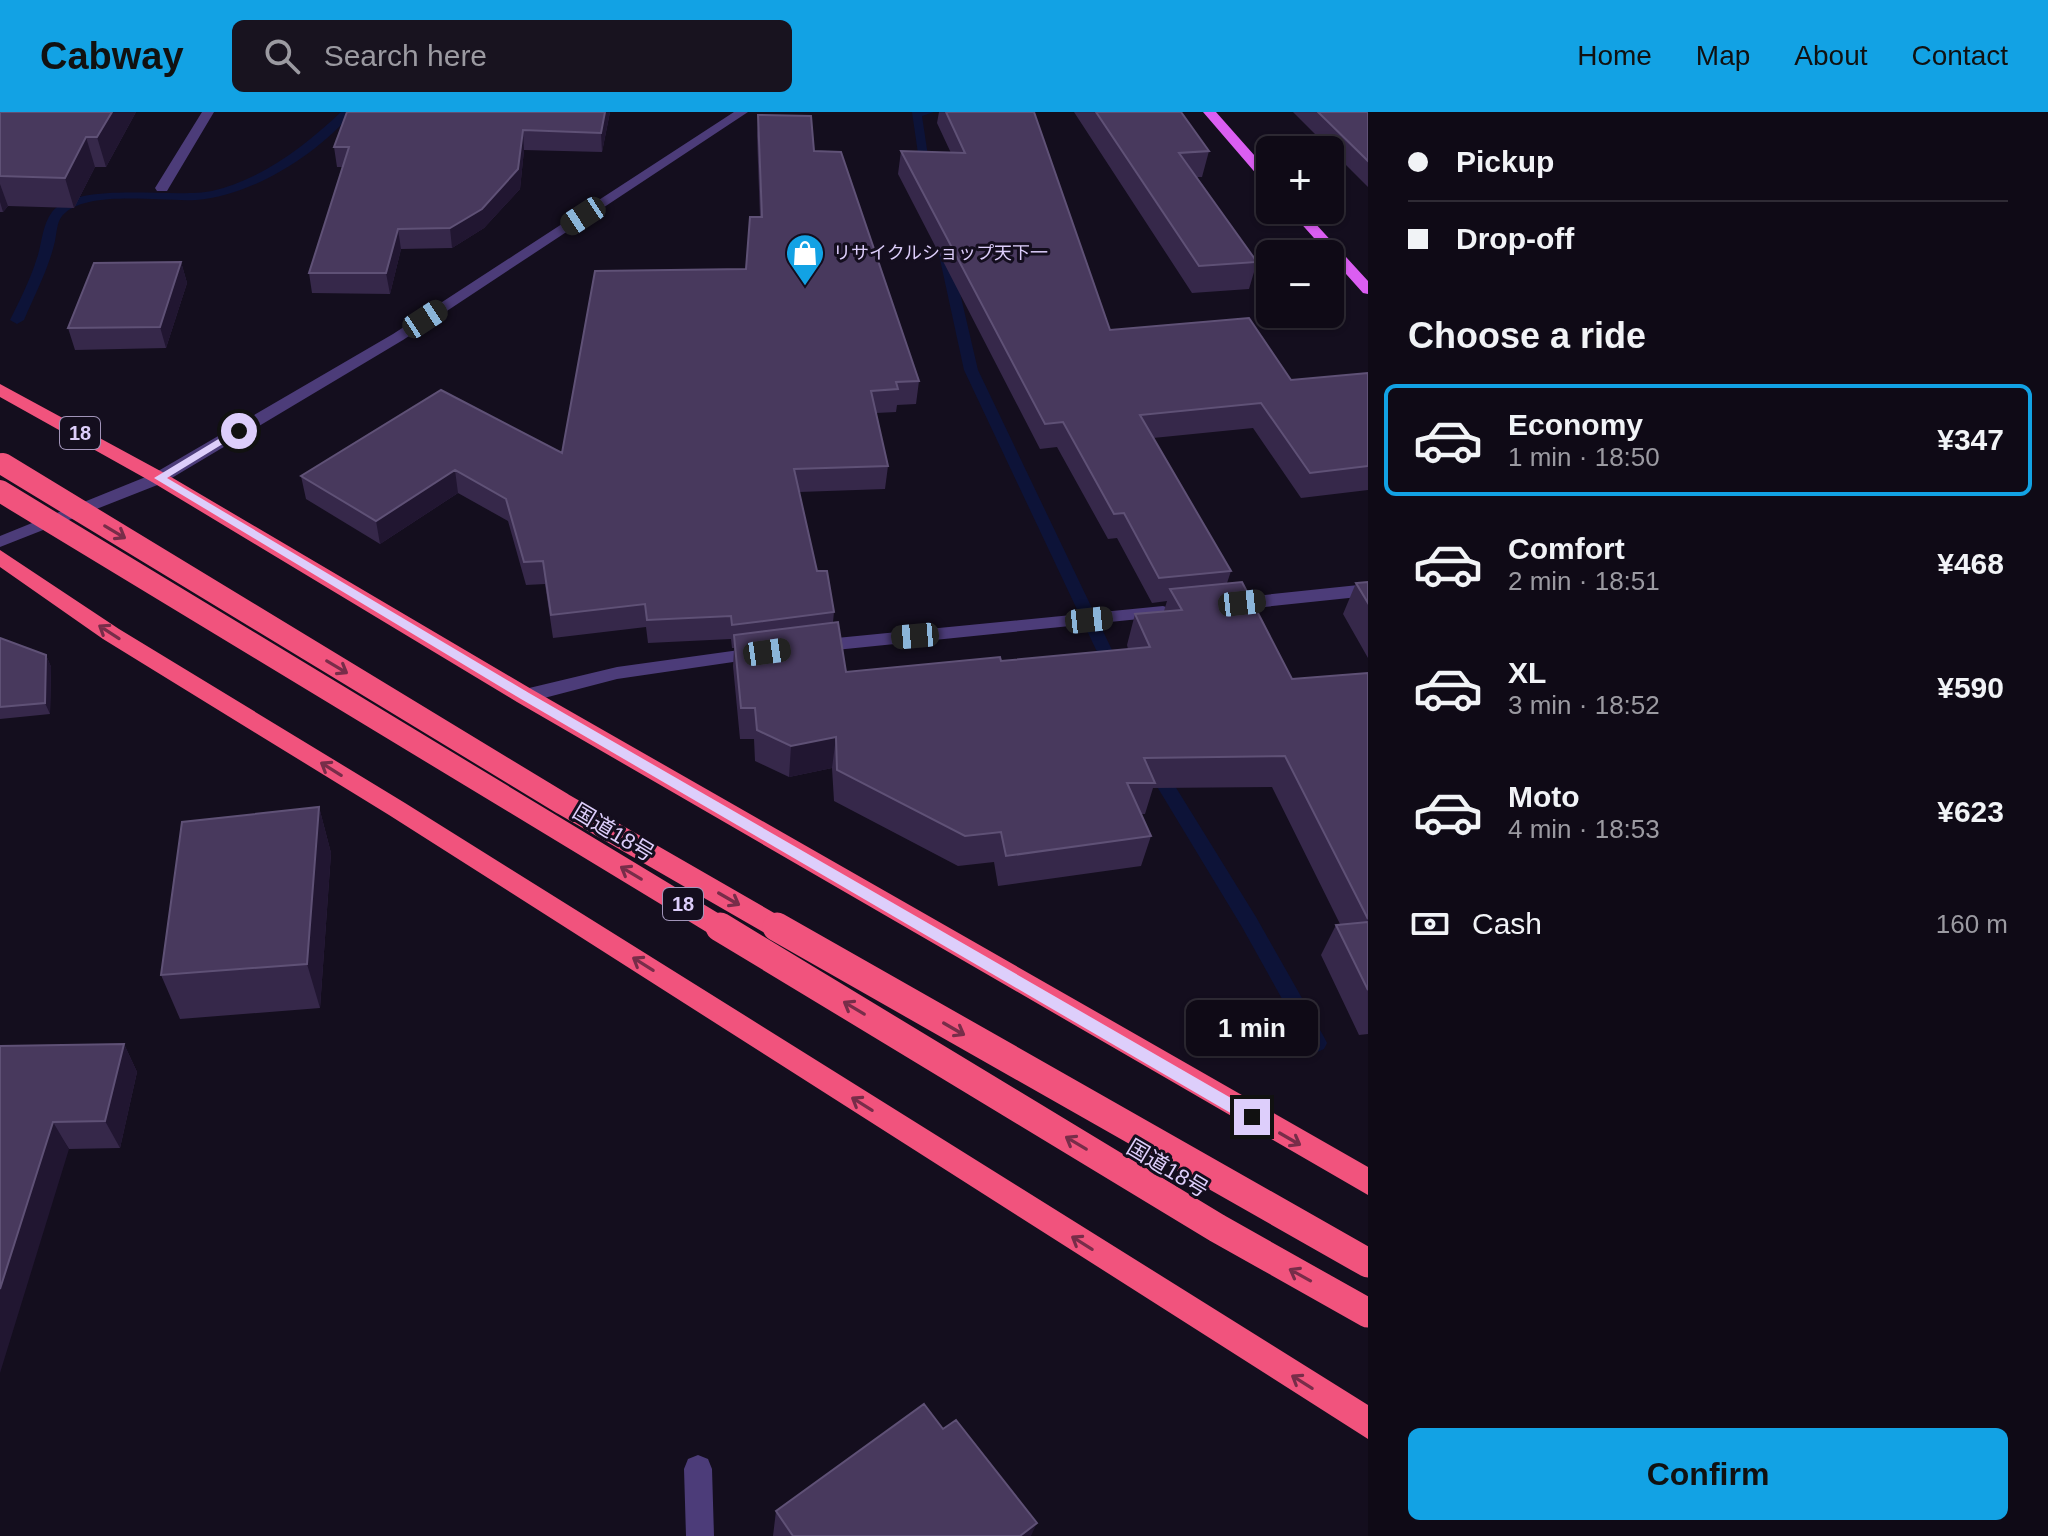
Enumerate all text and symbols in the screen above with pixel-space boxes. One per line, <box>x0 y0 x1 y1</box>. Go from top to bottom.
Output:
search box <box>232 20 792 92</box>
icon: search <box>260 34 304 78</box>
text: Cabway <box>40 35 184 77</box>
text: Search here <box>324 39 487 72</box>
text: Home <box>1577 40 1652 71</box>
text: Map <box>1696 40 1750 71</box>
text: About <box>1794 40 1868 71</box>
text: Contact <box>1912 40 2008 71</box>
map controls <box>1256 136 1344 328</box>
button: + <box>1256 136 1344 224</box>
text: Pickup <box>1456 145 1554 178</box>
car <box>556 193 610 239</box>
text: Drop-off <box>1456 222 1574 255</box>
shop icon: リサイクルショップ天下一 <box>784 232 826 287</box>
button: − <box>1256 240 1344 328</box>
place label: リサイクルショップ天下一 <box>833 243 1048 263</box>
car <box>398 296 452 342</box>
text: Choose a ride <box>1408 315 1646 356</box>
icon: car <box>1412 404 1484 476</box>
text: Economy <box>1508 408 1643 441</box>
route start <box>221 413 257 449</box>
road number: 18 <box>60 417 100 449</box>
text: ¥347 <box>1937 423 2004 456</box>
text: 1 min · 18:50 <box>1508 442 1660 472</box>
one-way arrow <box>103 523 125 540</box>
icon: car <box>1412 528 1484 600</box>
text: Comfort <box>1508 532 1625 565</box>
text: ¥468 <box>1937 547 2004 580</box>
text: 2 min · 18:51 <box>1508 566 1660 596</box>
car <box>1217 589 1267 617</box>
car <box>1064 606 1114 634</box>
car <box>890 622 940 650</box>
one-way arrow <box>98 624 121 640</box>
car <box>742 637 792 667</box>
icon: car <box>1412 652 1484 724</box>
text: XL <box>1508 656 1546 689</box>
one-way arrow <box>325 659 348 675</box>
text: ¥590 <box>1937 671 2004 704</box>
text: 3 min · 18:52 <box>1508 690 1660 720</box>
one-way arrow <box>320 760 342 777</box>
icon: car <box>1412 776 1484 848</box>
text: Moto <box>1508 780 1580 813</box>
text: ¥623 <box>1937 795 2004 828</box>
street label: 国道18号 <box>569 798 659 866</box>
text: 4 min · 18:53 <box>1508 814 1660 844</box>
one-way arrow <box>620 865 643 881</box>
road number: 18 <box>663 888 703 920</box>
one-way arrow <box>717 891 740 907</box>
icon: cash <box>1408 902 1452 946</box>
text: Cash <box>1472 907 1542 940</box>
text: 160 m <box>1936 909 2008 939</box>
one-way arrow <box>632 956 655 972</box>
one-way arrow <box>843 1000 866 1016</box>
callout: 1 min <box>1186 1001 1318 1057</box>
text: 1 min <box>1218 1013 1286 1043</box>
one-way arrow <box>942 1021 965 1037</box>
one-way arrow <box>851 1095 874 1111</box>
route end <box>1234 1099 1270 1135</box>
one-way arrow <box>1278 1131 1301 1147</box>
one-way arrow <box>1065 1134 1088 1150</box>
street label: 国道18号 <box>1123 1134 1213 1202</box>
one-way arrow <box>1071 1235 1093 1252</box>
one-way arrow <box>1289 1267 1312 1283</box>
one-way arrow <box>1291 1373 1314 1389</box>
button: Confirm <box>1408 1428 2008 1520</box>

